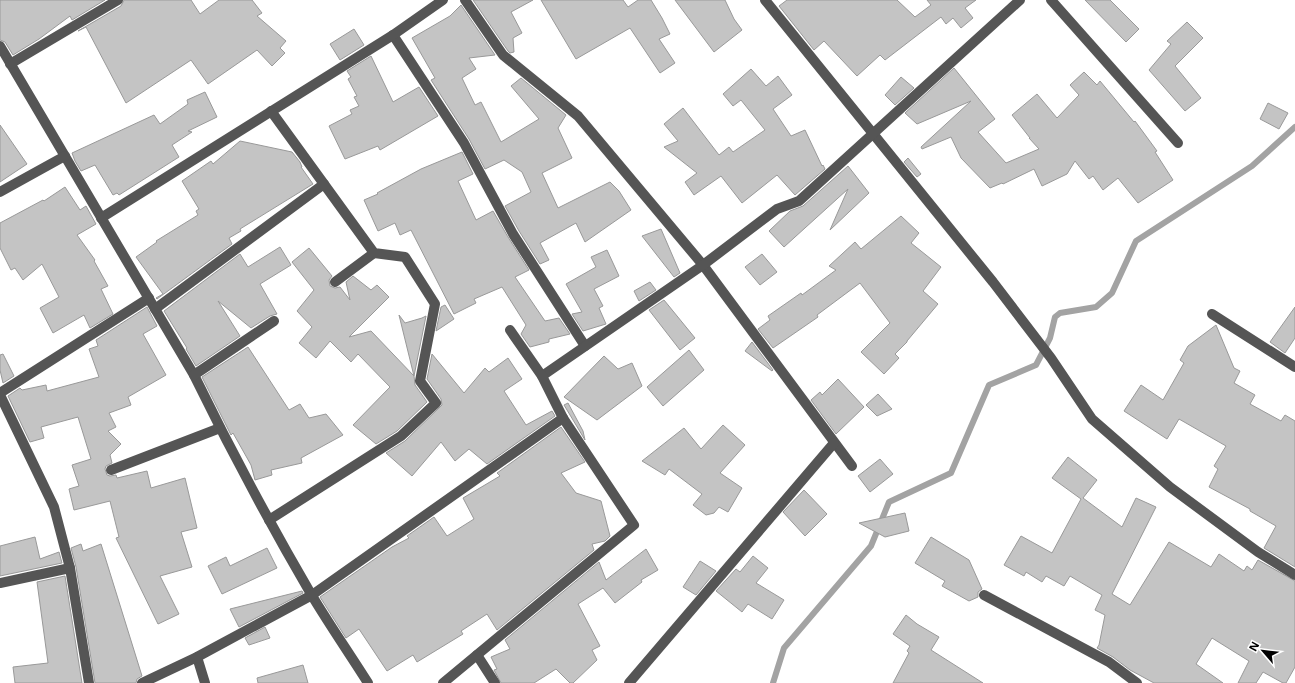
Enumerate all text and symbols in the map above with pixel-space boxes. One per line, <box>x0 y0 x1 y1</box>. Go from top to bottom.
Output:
north arrow <box>1243 631 1283 671</box>
text: N <box>1245 639 1262 654</box>

